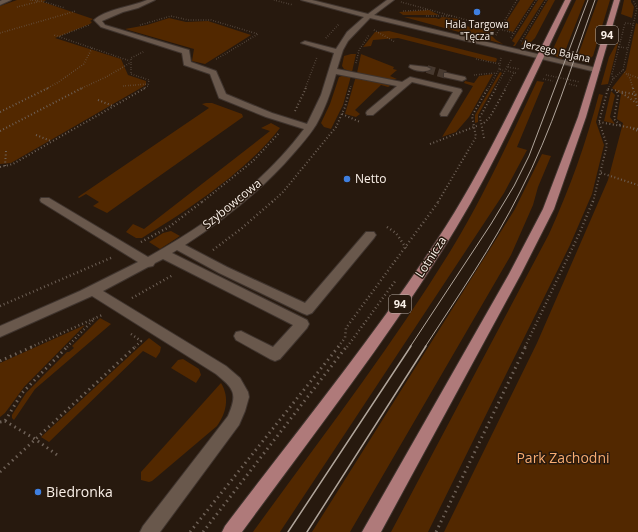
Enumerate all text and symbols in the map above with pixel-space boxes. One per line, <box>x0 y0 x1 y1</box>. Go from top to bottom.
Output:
marker: Hala Targowa "Tęcza" <box>472 7 482 17</box>
place label: Hala Targowa "Tęcza" <box>445 17 509 43</box>
road number: 94 <box>596 26 618 44</box>
street label: Jerzego Bajana <box>521 36 592 66</box>
place label: Netto <box>355 170 387 187</box>
marker: Netto <box>342 174 352 184</box>
street label: Szybowcowa <box>199 175 265 233</box>
street label: Lotnicza <box>411 233 450 281</box>
road number: 94 <box>389 295 411 313</box>
park label: Park Zachodni <box>516 448 610 467</box>
place label: Biedronka <box>46 482 113 501</box>
marker: Biedronka <box>33 487 43 497</box>

